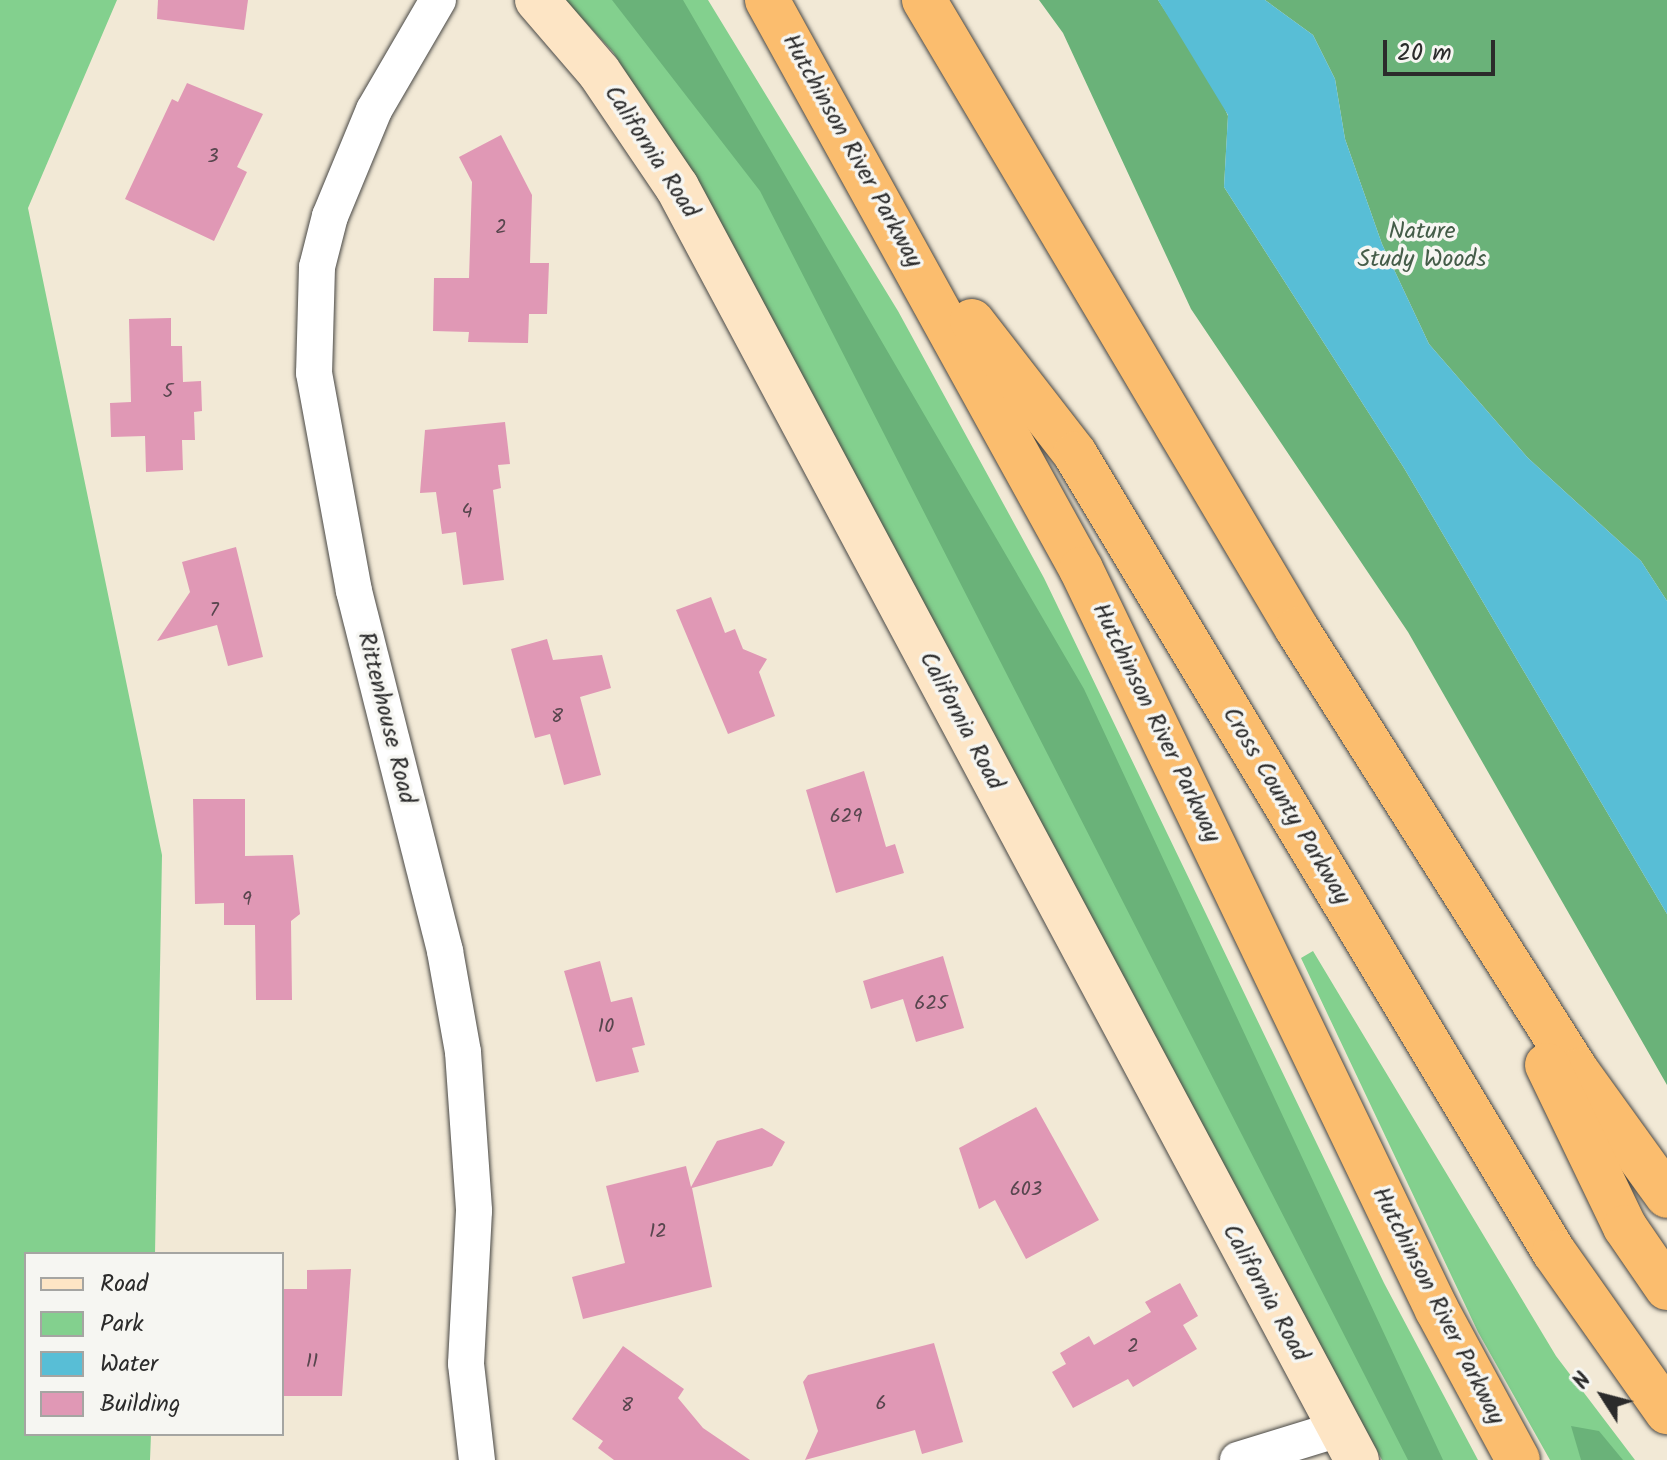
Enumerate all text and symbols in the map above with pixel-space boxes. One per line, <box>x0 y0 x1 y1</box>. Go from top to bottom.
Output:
scale bar <box>1387 24 1499 74</box>
street label: Hutchinson River Parkway <box>776 29 928 273</box>
text: 20 m <box>1397 34 1452 73</box>
street label: California Road <box>597 80 705 224</box>
house number: 3 <box>207 145 219 169</box>
house number: 2 <box>495 216 507 240</box>
park label: Nature Study Woods <box>1357 218 1487 274</box>
house number: 5 <box>163 380 173 404</box>
house number: 4 <box>461 500 473 524</box>
house number: 7 <box>209 599 219 623</box>
street label: Hutchinson River Parkway <box>1085 599 1227 847</box>
street label: Rittenhouse Road <box>351 629 421 807</box>
street label: California Road <box>912 647 1010 795</box>
street label: Cross County Parkway <box>1216 702 1356 910</box>
house number: 8 <box>551 705 563 729</box>
house number: 629 <box>830 805 862 829</box>
house number: 9 <box>242 888 252 912</box>
house number: 625 <box>914 992 948 1016</box>
house number: 10 <box>598 1015 614 1039</box>
house number: 603 <box>1010 1178 1042 1202</box>
street label: Hutchinson River Parkway <box>1366 1182 1510 1430</box>
street label: California Road <box>1215 1219 1315 1367</box>
house number: 12 <box>649 1220 667 1244</box>
legend <box>24 1252 284 1436</box>
text: Road <box>100 1265 148 1304</box>
text: Park <box>100 1305 144 1344</box>
house number: 2 <box>1127 1335 1139 1359</box>
text: Water <box>100 1345 158 1384</box>
house number: 11 <box>306 1350 318 1374</box>
north arrow <box>1563 1356 1643 1436</box>
text: N <box>1565 1366 1601 1398</box>
text: Building <box>100 1385 180 1424</box>
house number: 6 <box>875 1392 887 1416</box>
house number: 8 <box>621 1394 633 1418</box>

